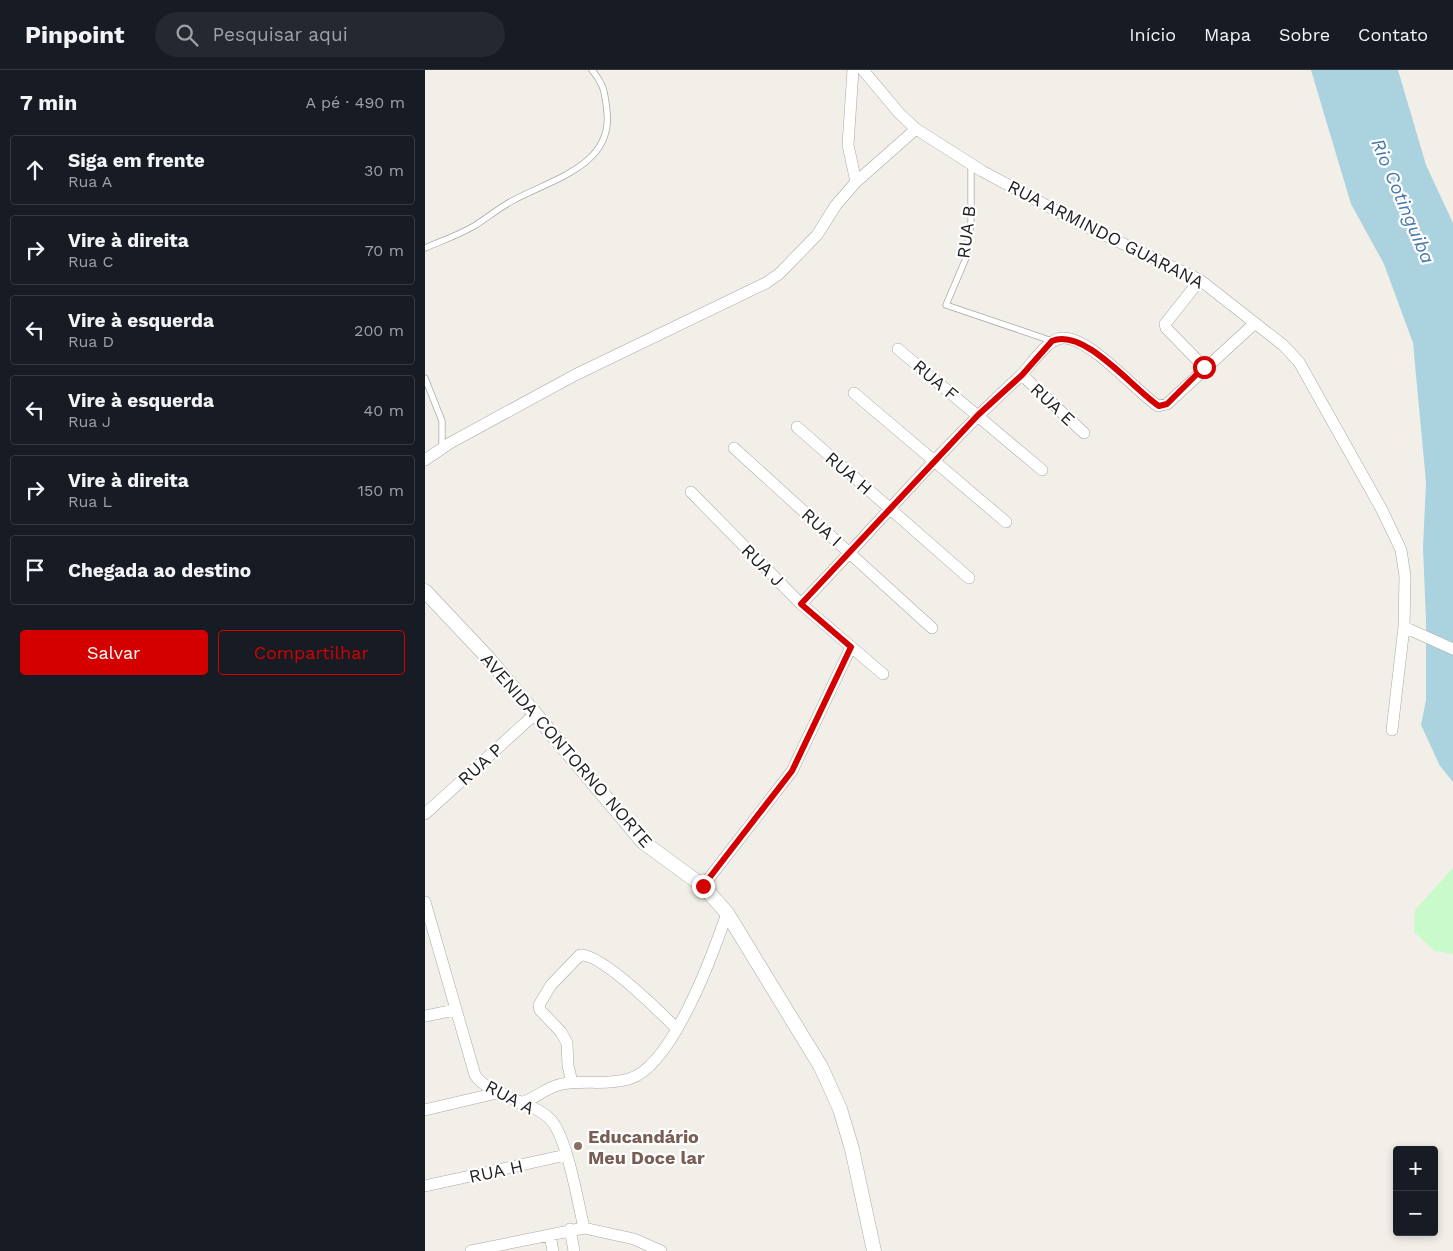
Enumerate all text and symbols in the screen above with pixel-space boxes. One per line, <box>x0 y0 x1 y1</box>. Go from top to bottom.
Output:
search box <box>155 12 505 57</box>
text: Pinpoint <box>25 21 125 49</box>
icon: search <box>173 21 201 49</box>
text: Pesquisar aqui <box>213 23 348 46</box>
text: Início <box>1129 24 1176 45</box>
text: Mapa <box>1204 24 1251 45</box>
text: Sobre <box>1279 24 1330 45</box>
text: Contato <box>1358 24 1428 45</box>
text: 7 min <box>20 90 77 115</box>
text: A pé · 490 m <box>306 93 405 112</box>
water label: Rio Cotinguiba <box>1366 135 1440 267</box>
text: Siga em frente <box>68 149 205 172</box>
icon: ahead <box>21 156 49 184</box>
text: 30 m <box>364 161 404 180</box>
text: Rua A <box>68 172 112 191</box>
street label: RUA ARMINDO GUARANA <box>1004 175 1208 293</box>
street label: RUA B <box>952 204 980 260</box>
text: Vire à direita <box>68 229 189 252</box>
icon: right <box>21 236 49 264</box>
text: 70 m <box>365 241 404 260</box>
text: Rua C <box>68 252 113 271</box>
text: Vire à esquerda <box>68 309 214 332</box>
icon: left <box>21 316 49 344</box>
text: 200 m <box>354 321 404 340</box>
text: Rua D <box>68 332 114 351</box>
street label: RUA F <box>909 355 963 405</box>
route start <box>1193 356 1216 379</box>
street label: RUA E <box>1026 378 1080 430</box>
text: Vire à esquerda <box>68 389 214 412</box>
icon: left <box>21 396 49 424</box>
text: 40 m <box>364 401 404 420</box>
text: Rua J <box>68 412 111 431</box>
street label: RUA H <box>821 447 877 499</box>
text: Vire à direita <box>68 469 189 492</box>
icon: right <box>21 476 49 504</box>
text: 150 m <box>358 481 404 500</box>
text: Rua L <box>68 492 112 511</box>
street label: RUA I <box>798 503 846 551</box>
street label: RUA J <box>737 539 789 591</box>
icon: arrive <box>21 556 49 584</box>
text: Chegada ao destino <box>68 559 251 582</box>
button: Salvar <box>20 630 208 675</box>
button: Compartilhar <box>218 630 405 675</box>
street label: AVENIDA CONTORNO NORTE <box>477 648 657 852</box>
street label: RUA P <box>453 739 507 789</box>
route end <box>692 875 715 898</box>
street label: RUA A <box>482 1075 538 1119</box>
place label: Educandário Meu Doce lar <box>588 1126 705 1168</box>
marker: Educandário Meu Doce lar <box>572 1140 584 1152</box>
map controls <box>1393 1146 1438 1236</box>
button: + <box>1393 1146 1438 1191</box>
street label: RUA H <box>467 1155 525 1187</box>
button: − <box>1393 1191 1438 1236</box>

